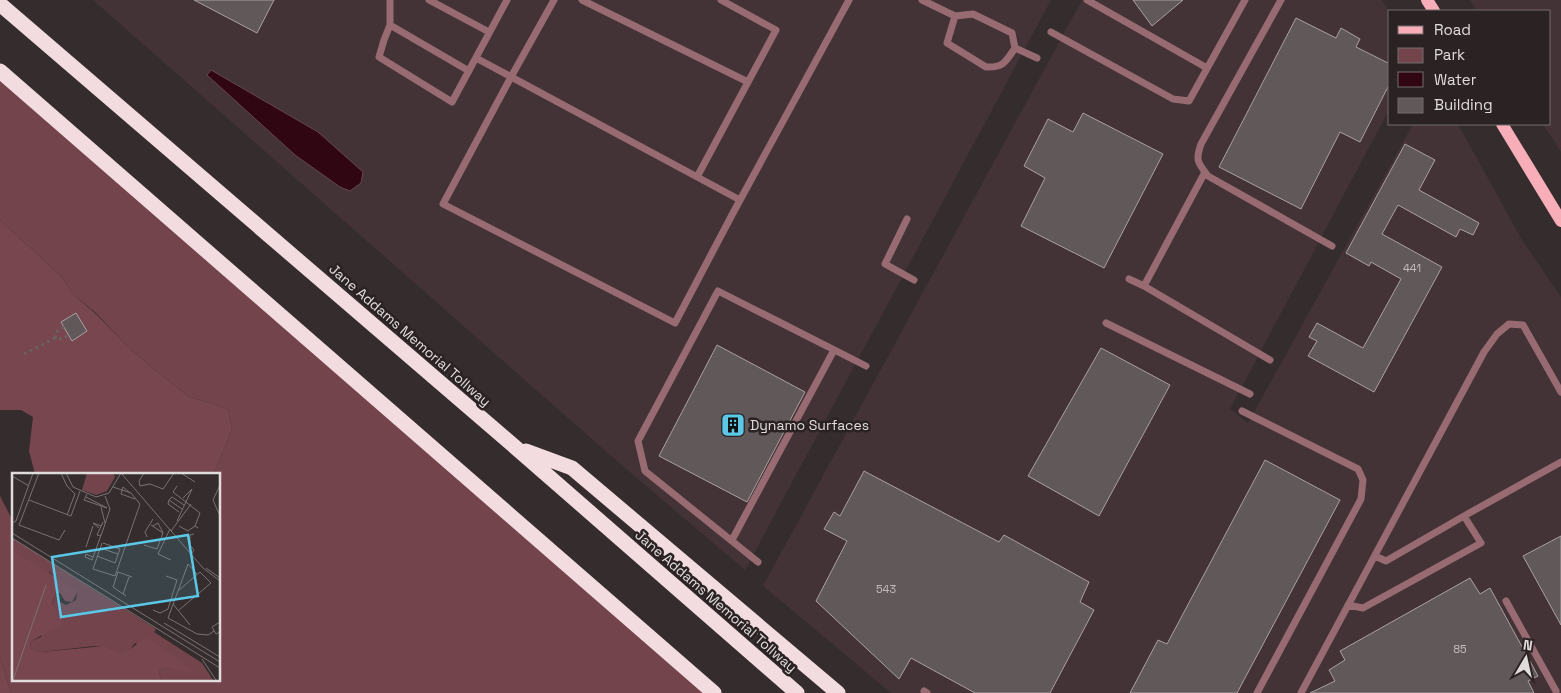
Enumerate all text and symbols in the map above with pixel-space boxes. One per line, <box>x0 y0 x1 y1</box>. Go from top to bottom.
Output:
legend <box>1388 10 1551 125</box>
text: Road <box>1434 20 1471 39</box>
text: Park <box>1434 45 1465 64</box>
text: Water <box>1434 70 1477 89</box>
text: Building <box>1434 95 1493 114</box>
street label: Jane Addams Memorial Tollway <box>325 260 495 410</box>
house number: 441 <box>1403 261 1421 275</box>
building icon: Dynamo Surfaces <box>720 412 746 438</box>
place label: Dynamo Surfaces <box>750 416 869 434</box>
inset map <box>12 473 220 680</box>
street label: Jane Addams Memorial Tollway <box>631 526 801 676</box>
house number: 543 <box>876 582 896 596</box>
north arrow <box>1501 633 1551 683</box>
text: N <box>1522 636 1534 655</box>
house number: 85 <box>1453 642 1467 656</box>

